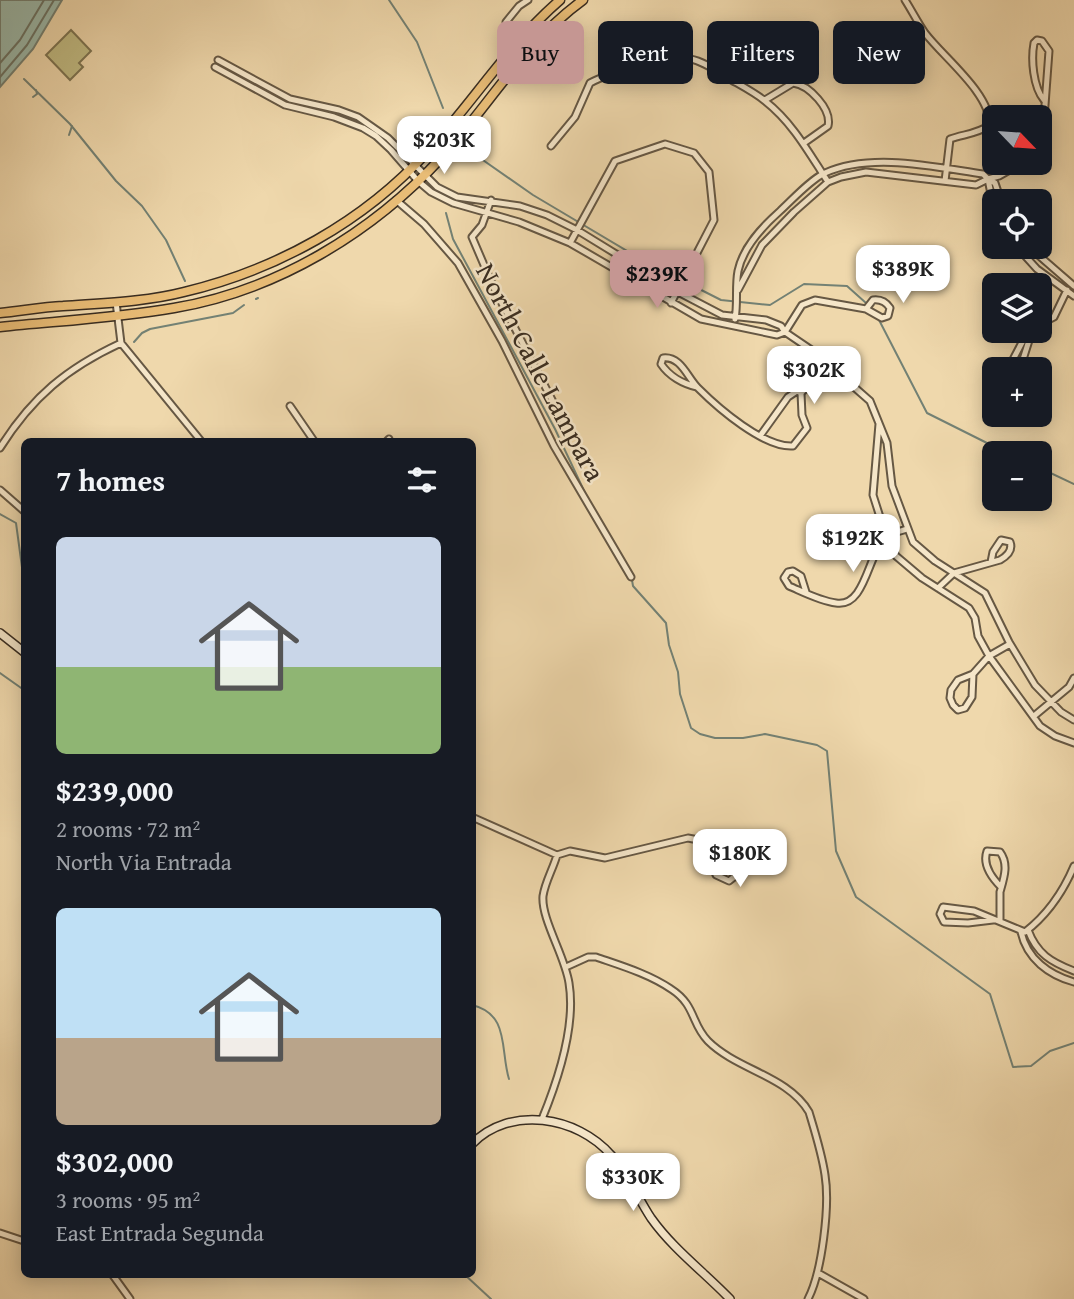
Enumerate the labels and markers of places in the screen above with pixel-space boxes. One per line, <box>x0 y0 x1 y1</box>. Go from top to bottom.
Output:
pin: $203K <box>395 116 493 176</box>
pin: $389K <box>854 246 952 305</box>
pin: $239K <box>608 250 706 310</box>
pin: $302K <box>765 346 863 406</box>
pin: $192K <box>804 514 902 574</box>
pin: $180K <box>691 830 789 889</box>
pin: $330K <box>584 1154 682 1213</box>

